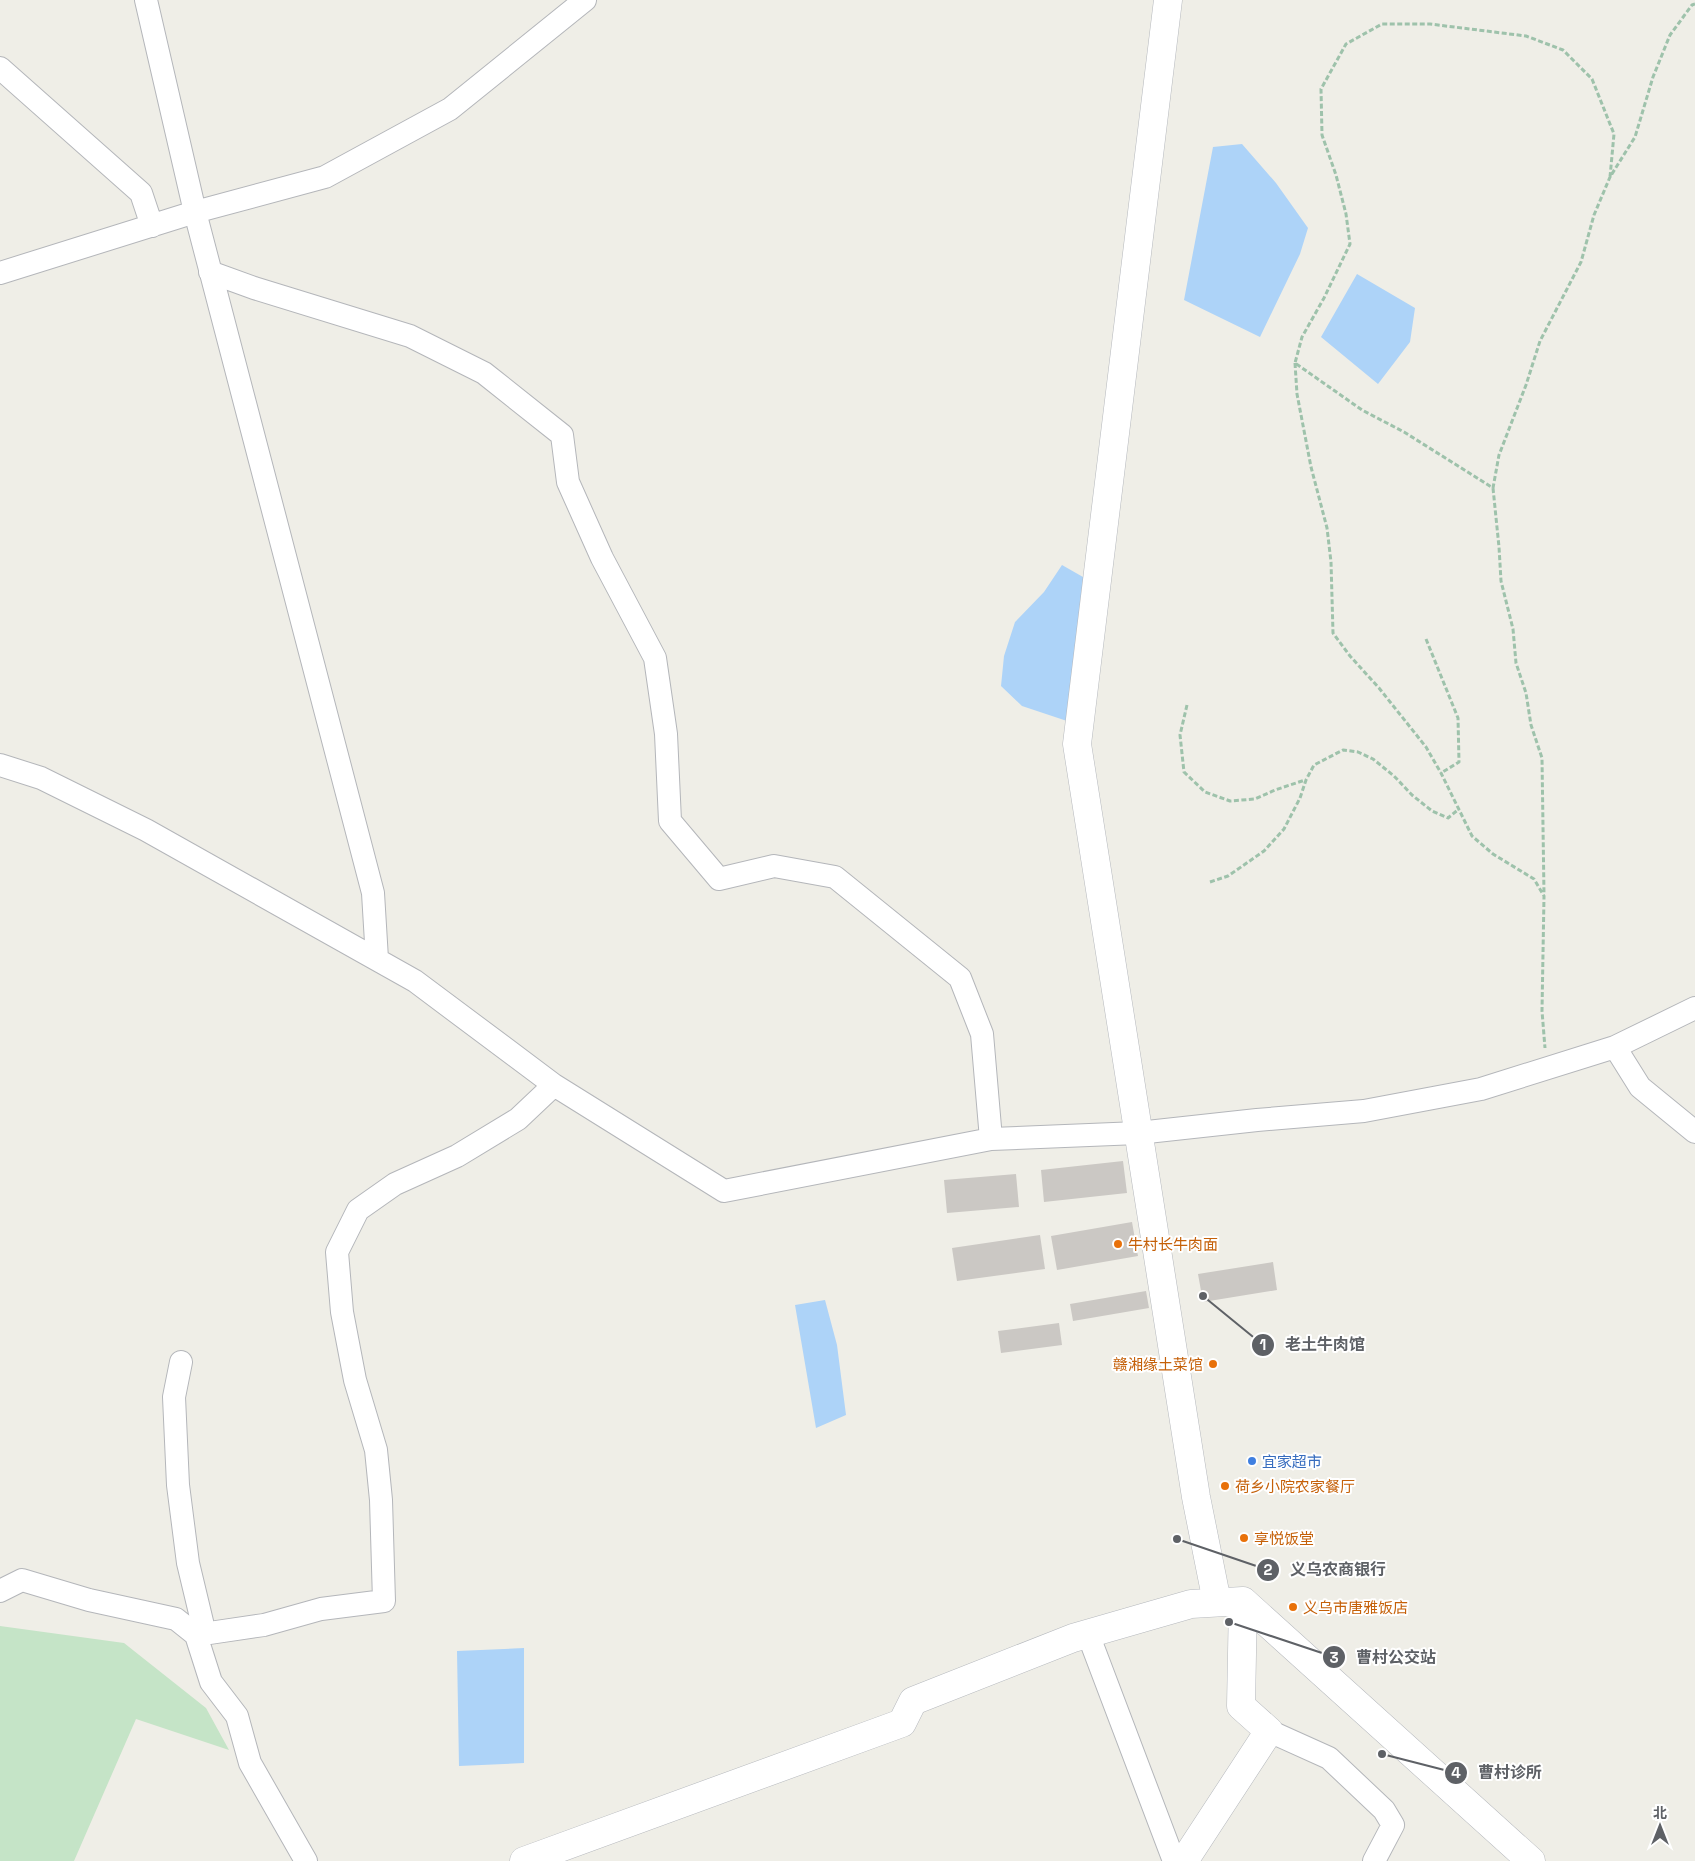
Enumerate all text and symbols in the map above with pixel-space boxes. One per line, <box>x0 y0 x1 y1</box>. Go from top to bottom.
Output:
place label: 牛村长牛肉面 <box>1128 1235 1218 1254</box>
marker: 牛村长牛肉面 <box>1112 1238 1124 1250</box>
callout: 老土牛肉馆 <box>1250 1329 1375 1360</box>
text: 老土牛肉馆 <box>1285 1334 1365 1355</box>
text: 1 <box>1260 1335 1266 1354</box>
place label: 赣湘缘土菜馆 <box>1113 1355 1203 1374</box>
marker: 赣湘缘土菜馆 <box>1207 1358 1219 1370</box>
place label: 宜家超市 <box>1262 1452 1322 1471</box>
marker: 宜家超市 <box>1246 1455 1258 1467</box>
place label: 荷乡小院农家餐厅 <box>1235 1477 1355 1496</box>
marker: 荷乡小院农家餐厅 <box>1219 1480 1231 1492</box>
place label: 享悦饭堂 <box>1254 1529 1314 1548</box>
marker: 享悦饭堂 <box>1238 1532 1250 1544</box>
callout: 义乌农商银行 <box>1255 1554 1396 1585</box>
text: 义乌农商银行 <box>1290 1559 1386 1580</box>
text: 2 <box>1264 1560 1273 1579</box>
place label: 义乌市唐雅饭店 <box>1303 1598 1408 1617</box>
marker: 义乌市唐雅饭店 <box>1287 1601 1299 1613</box>
callout: 曹村公交站 <box>1321 1642 1446 1673</box>
text: 曹村公交站 <box>1356 1647 1436 1668</box>
text: 3 <box>1329 1648 1339 1667</box>
callout: 曹村诊所 <box>1443 1757 1552 1788</box>
text: 曹村诊所 <box>1478 1762 1542 1783</box>
text: 4 <box>1451 1763 1461 1782</box>
north arrow <box>1635 1801 1685 1851</box>
text: 北 <box>1653 1804 1667 1822</box>

